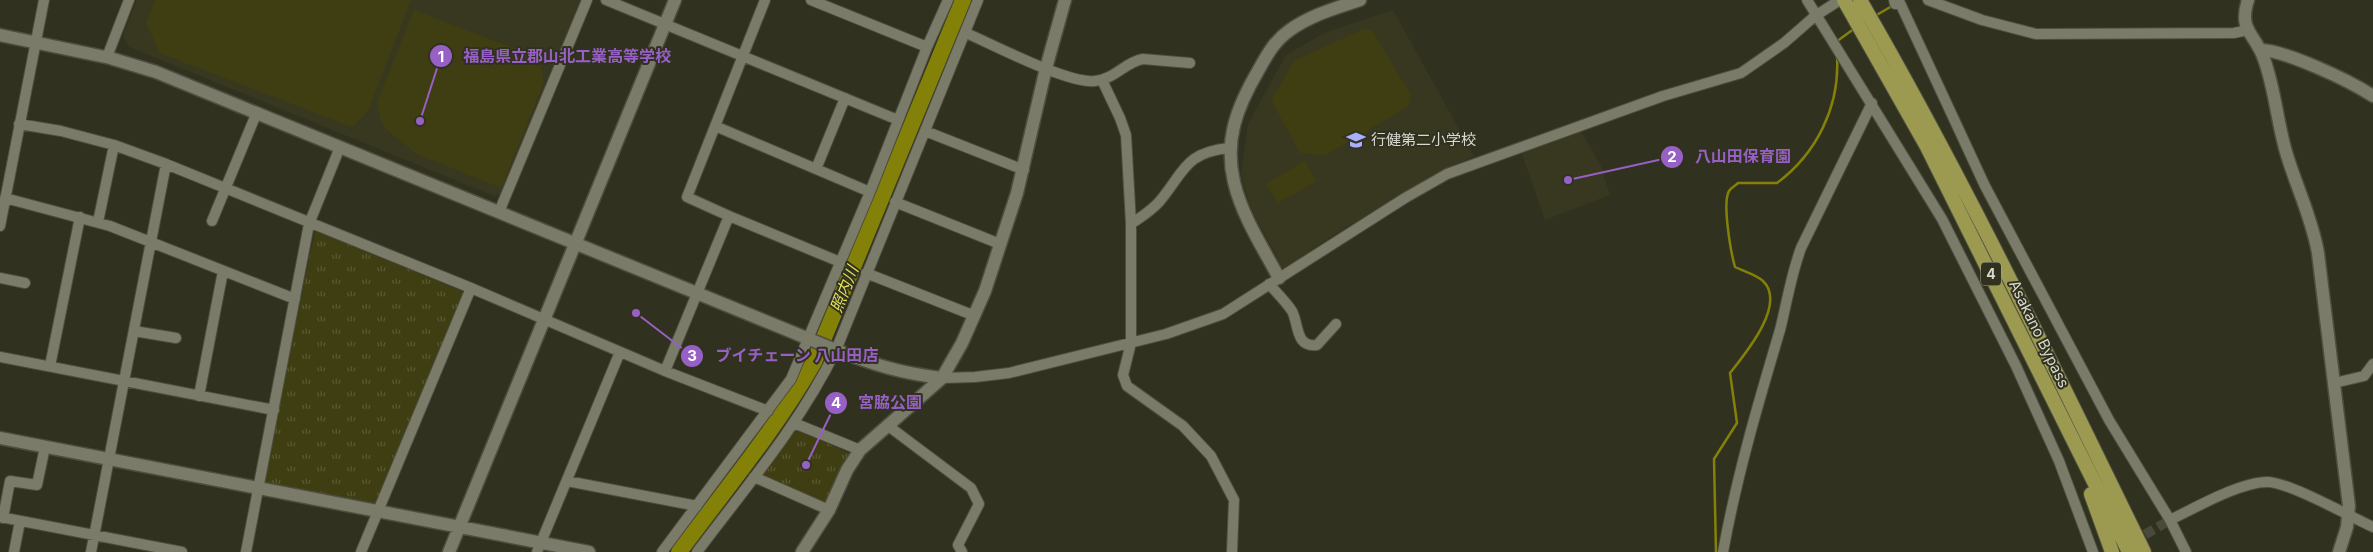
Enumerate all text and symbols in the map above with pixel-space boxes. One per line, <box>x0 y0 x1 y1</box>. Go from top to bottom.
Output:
callout: 福島県立郡山北工業高等学校 <box>428 41 681 72</box>
text: 福島県立郡山北工業高等学校 <box>463 46 671 66</box>
text: 1 <box>438 47 444 66</box>
school or university icon: 行健第二小学校 <box>1345 129 1367 151</box>
place label: 行健第二小学校 <box>1371 130 1476 149</box>
callout: 八山田保育園 <box>1660 141 1801 172</box>
text: 八山田保育園 <box>1695 146 1791 166</box>
text: 2 <box>1667 147 1677 166</box>
water label: 照内川 <box>826 261 863 315</box>
road number: 4 <box>1981 262 2001 286</box>
street label: Asakano Bypass <box>2005 277 2074 391</box>
callout: ブイチェーン 八山田店 <box>680 340 889 371</box>
text: ブイチェーン 八山田店 <box>716 345 879 365</box>
text: 3 <box>687 346 697 365</box>
callout: 宮脇公園 <box>823 387 932 418</box>
text: 宮脇公園 <box>858 392 922 412</box>
text: 4 <box>831 393 841 412</box>

